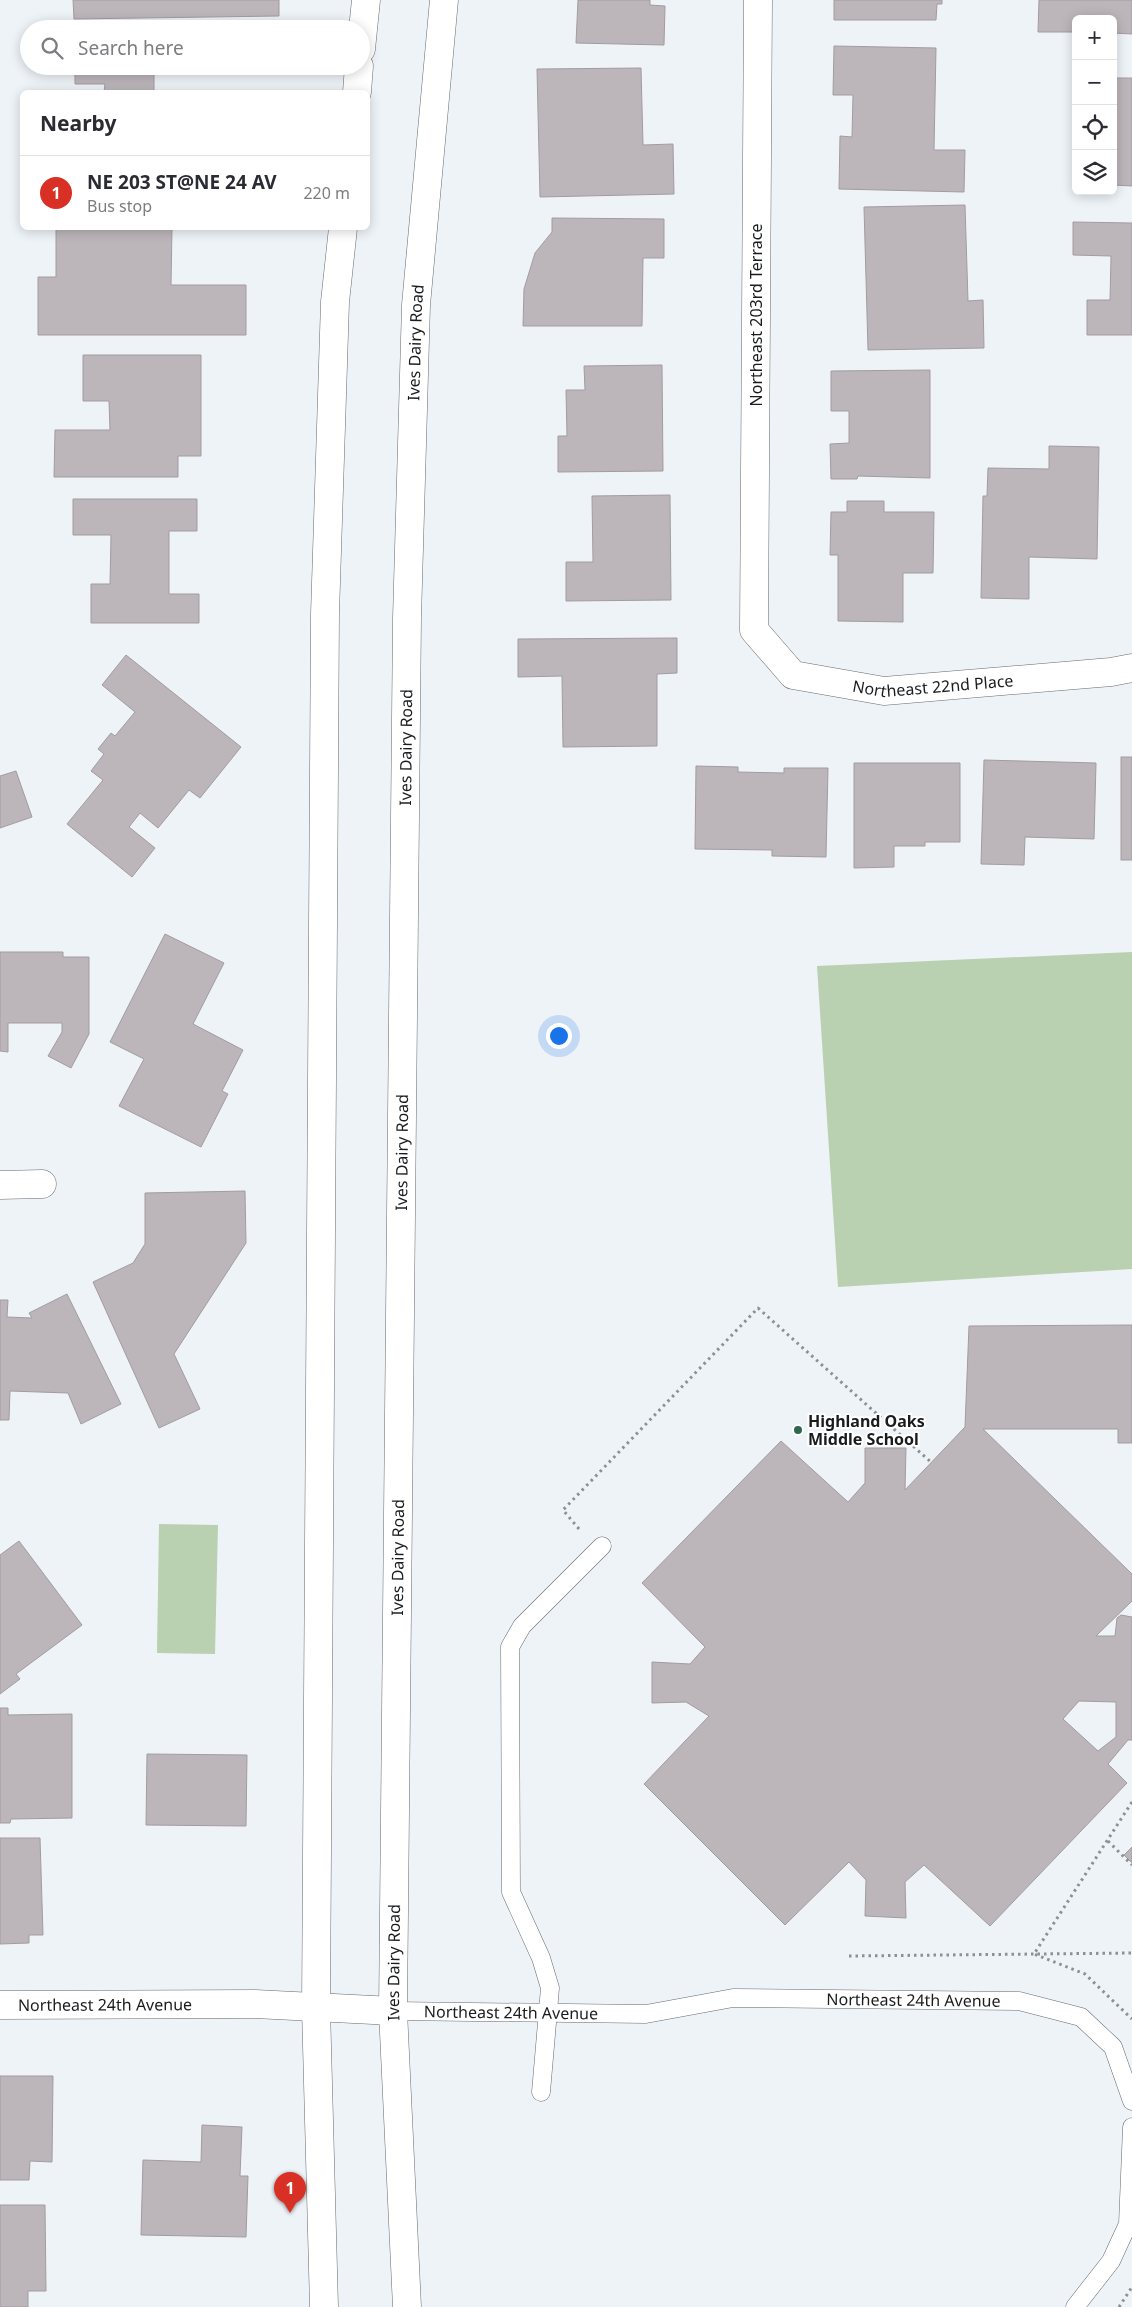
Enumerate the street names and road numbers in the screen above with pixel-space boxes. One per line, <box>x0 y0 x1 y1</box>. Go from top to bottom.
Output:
street label: Northeast 203rd Terrace <box>745 224 767 406</box>
street label: Ives Dairy Road <box>402 283 429 401</box>
street label: Northeast 22nd Place <box>851 669 1014 702</box>
street label: Ives Dairy Road <box>394 689 417 806</box>
street label: Ives Dairy Road <box>390 1094 413 1211</box>
street label: Ives Dairy Road <box>386 1499 409 1616</box>
street label: Ives Dairy Road <box>382 1904 405 2021</box>
street label: Northeast 24th Avenue <box>826 1988 1001 2012</box>
street label: Northeast 24th Avenue <box>18 1993 192 2016</box>
street label: Northeast 24th Avenue <box>424 2000 598 2024</box>

